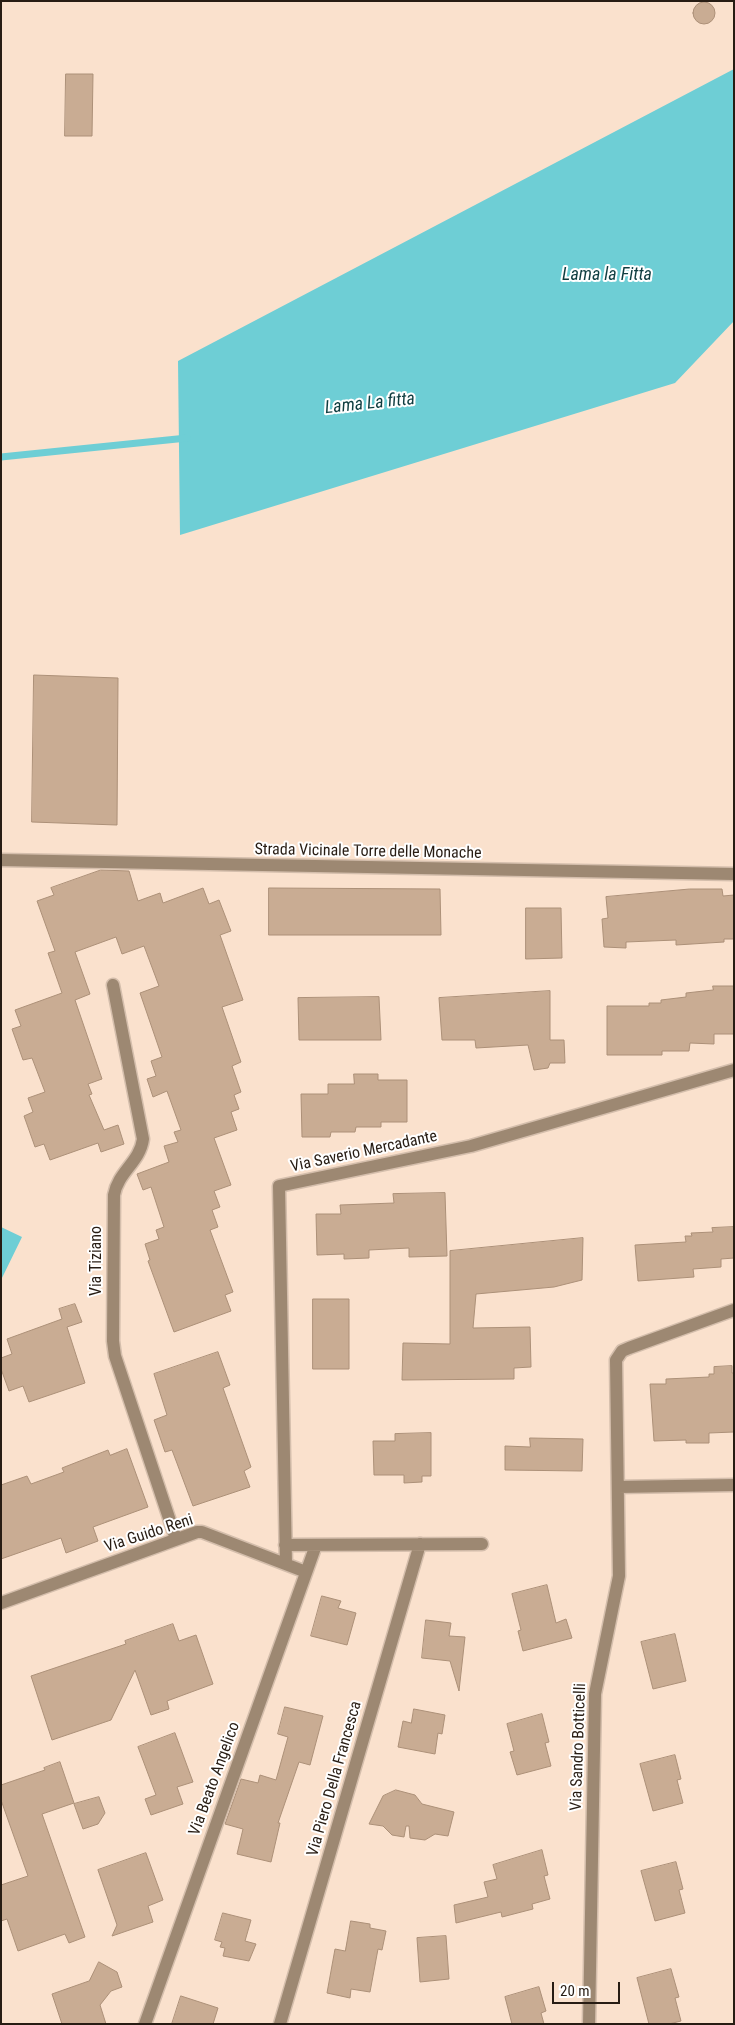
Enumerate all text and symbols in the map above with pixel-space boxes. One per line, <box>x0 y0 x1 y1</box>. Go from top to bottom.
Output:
water label: Lama la Fitta <box>562 264 652 286</box>
water label: Lama La fitta <box>324 389 416 419</box>
street label: Strada Vicinale Torre delle Monache <box>254 840 482 864</box>
street label: Via Saverio Mercadante <box>289 1127 439 1177</box>
street label: Via Tiziano <box>87 1226 107 1296</box>
street label: Via Guido Reni <box>102 1511 196 1557</box>
street label: Via Sandro Botticelli <box>567 1683 591 1811</box>
street label: Via Piero Della Francesca <box>304 1699 366 1859</box>
street label: Via Beato Angelico <box>186 1720 244 1838</box>
scale bar <box>555 1972 622 2004</box>
text: 20 m <box>560 1982 590 2000</box>

